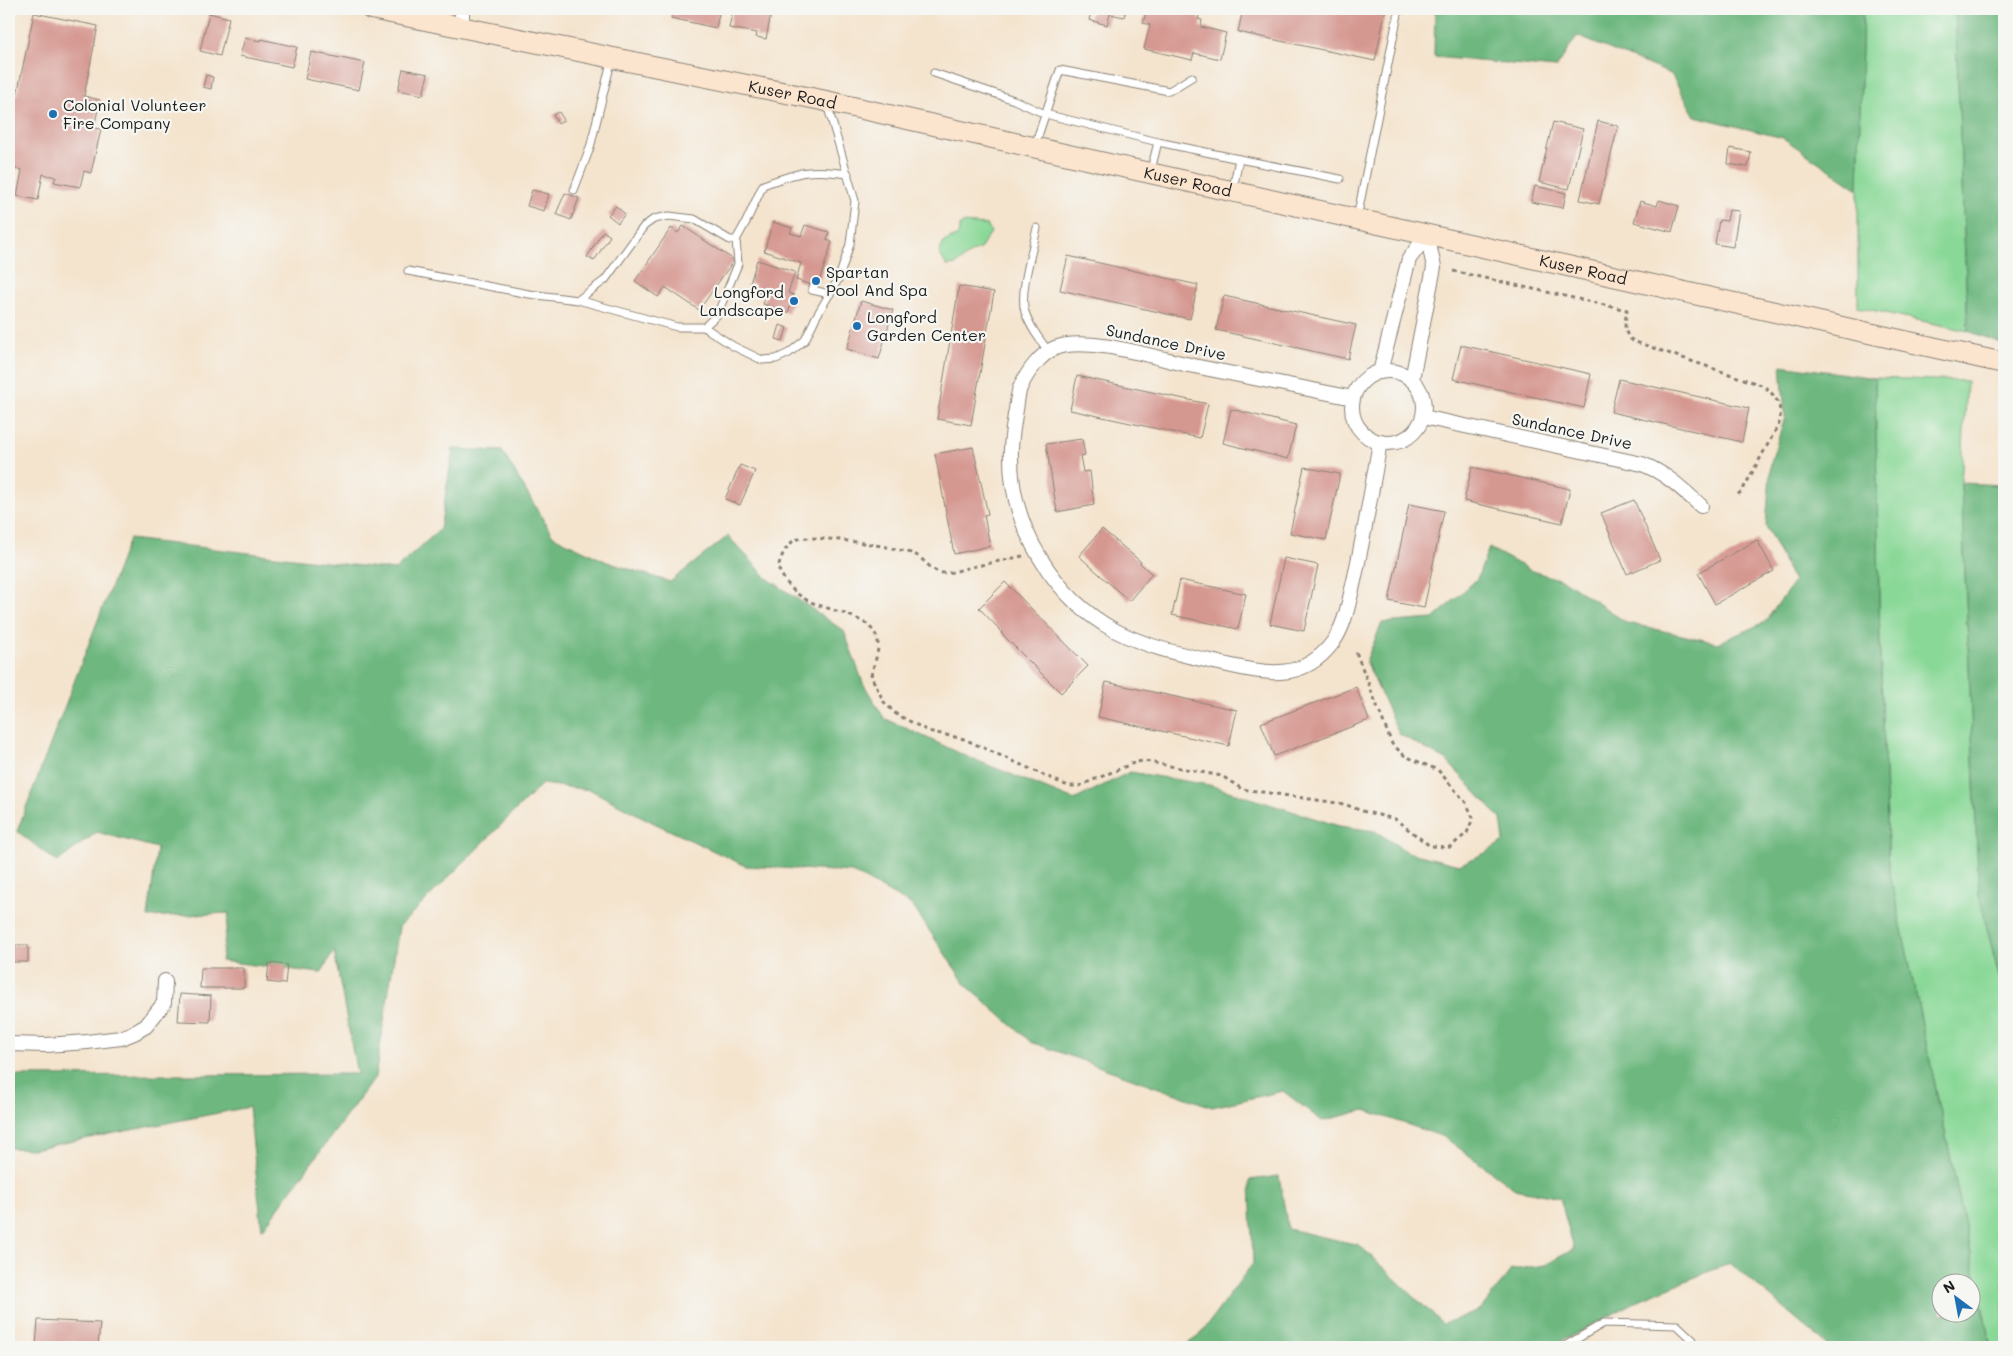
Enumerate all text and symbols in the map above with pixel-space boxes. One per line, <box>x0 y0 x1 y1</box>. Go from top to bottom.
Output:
street label: Kuser Road <box>747 75 839 113</box>
place label: Colonial Volunteer Fire Company <box>63 94 207 133</box>
marker: Colonial Volunteer Fire Company <box>47 108 59 120</box>
street label: Kuser Road <box>1142 161 1234 201</box>
street label: Kuser Road <box>1538 249 1629 289</box>
place label: Spartan Pool And Spa <box>826 261 928 300</box>
marker: Spartan Pool And Spa <box>810 275 822 287</box>
place label: Longford Landscape <box>700 281 784 320</box>
marker: Longford Landscape <box>788 295 800 307</box>
place label: Longford Garden Center <box>867 306 986 345</box>
street label: Sundance Drive <box>1104 319 1228 364</box>
marker: Longford Garden Center <box>851 320 863 332</box>
street label: Sundance Drive <box>1510 408 1634 453</box>
north arrow <box>1930 1274 1980 1324</box>
text: N <box>1939 1276 1958 1297</box>

